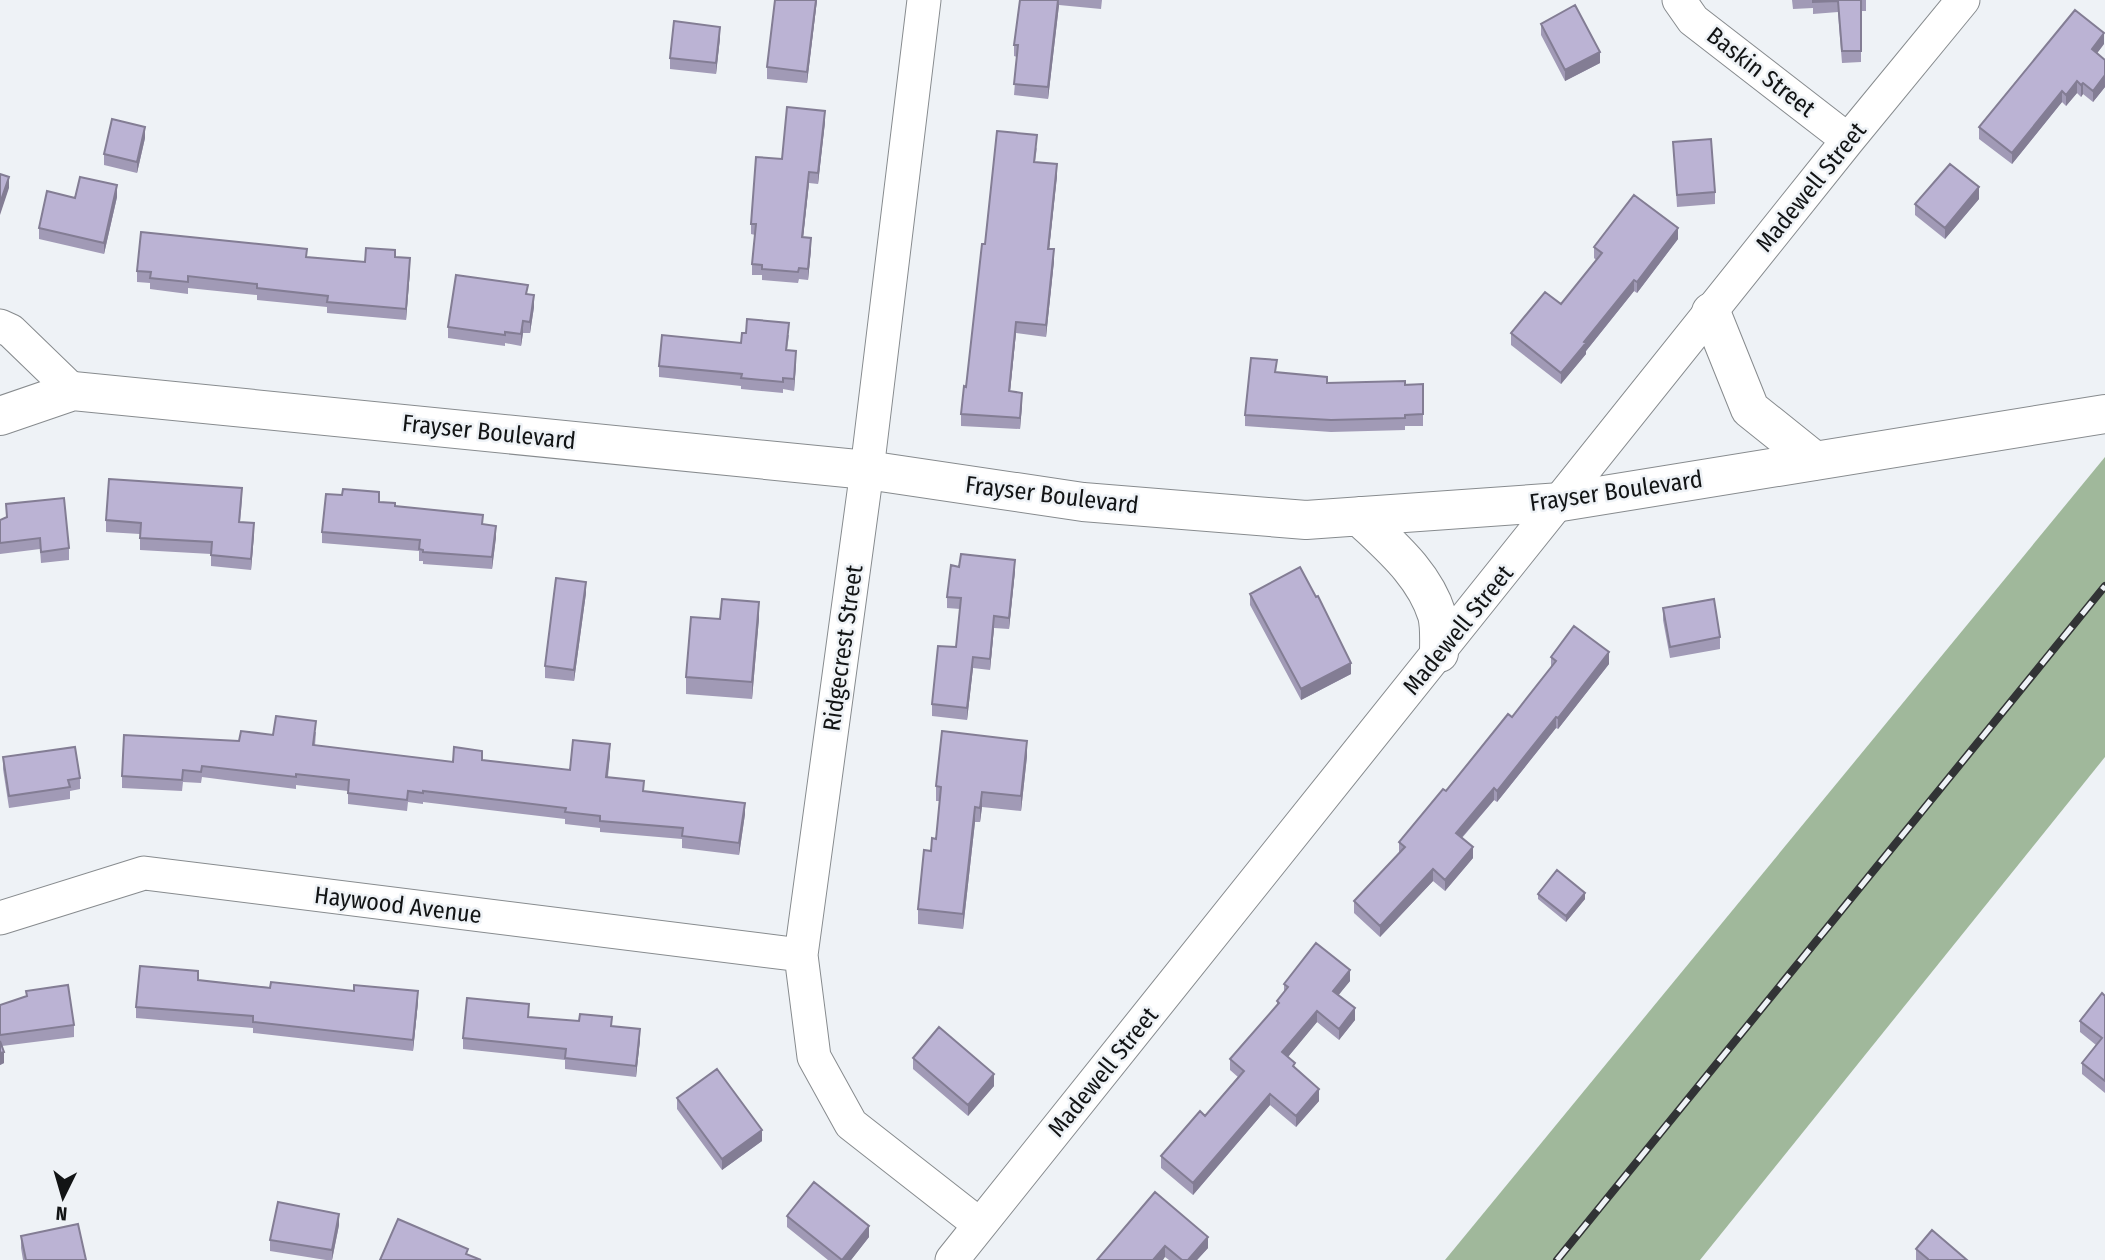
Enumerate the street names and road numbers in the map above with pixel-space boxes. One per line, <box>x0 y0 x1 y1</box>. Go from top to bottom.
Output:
street label: Baskin Street <box>1701 21 1821 123</box>
street label: Madewell Street <box>1750 117 1872 257</box>
street label: Frayser Boulevard <box>401 409 577 455</box>
street label: Frayser Boulevard <box>1528 465 1704 517</box>
street label: Frayser Boulevard <box>964 470 1140 520</box>
street label: Madewell Street <box>1397 560 1519 700</box>
street label: Ridgecrest Street <box>817 563 869 733</box>
street label: Haywood Avenue <box>313 881 483 929</box>
street label: Madewell Street <box>1042 1002 1164 1142</box>

